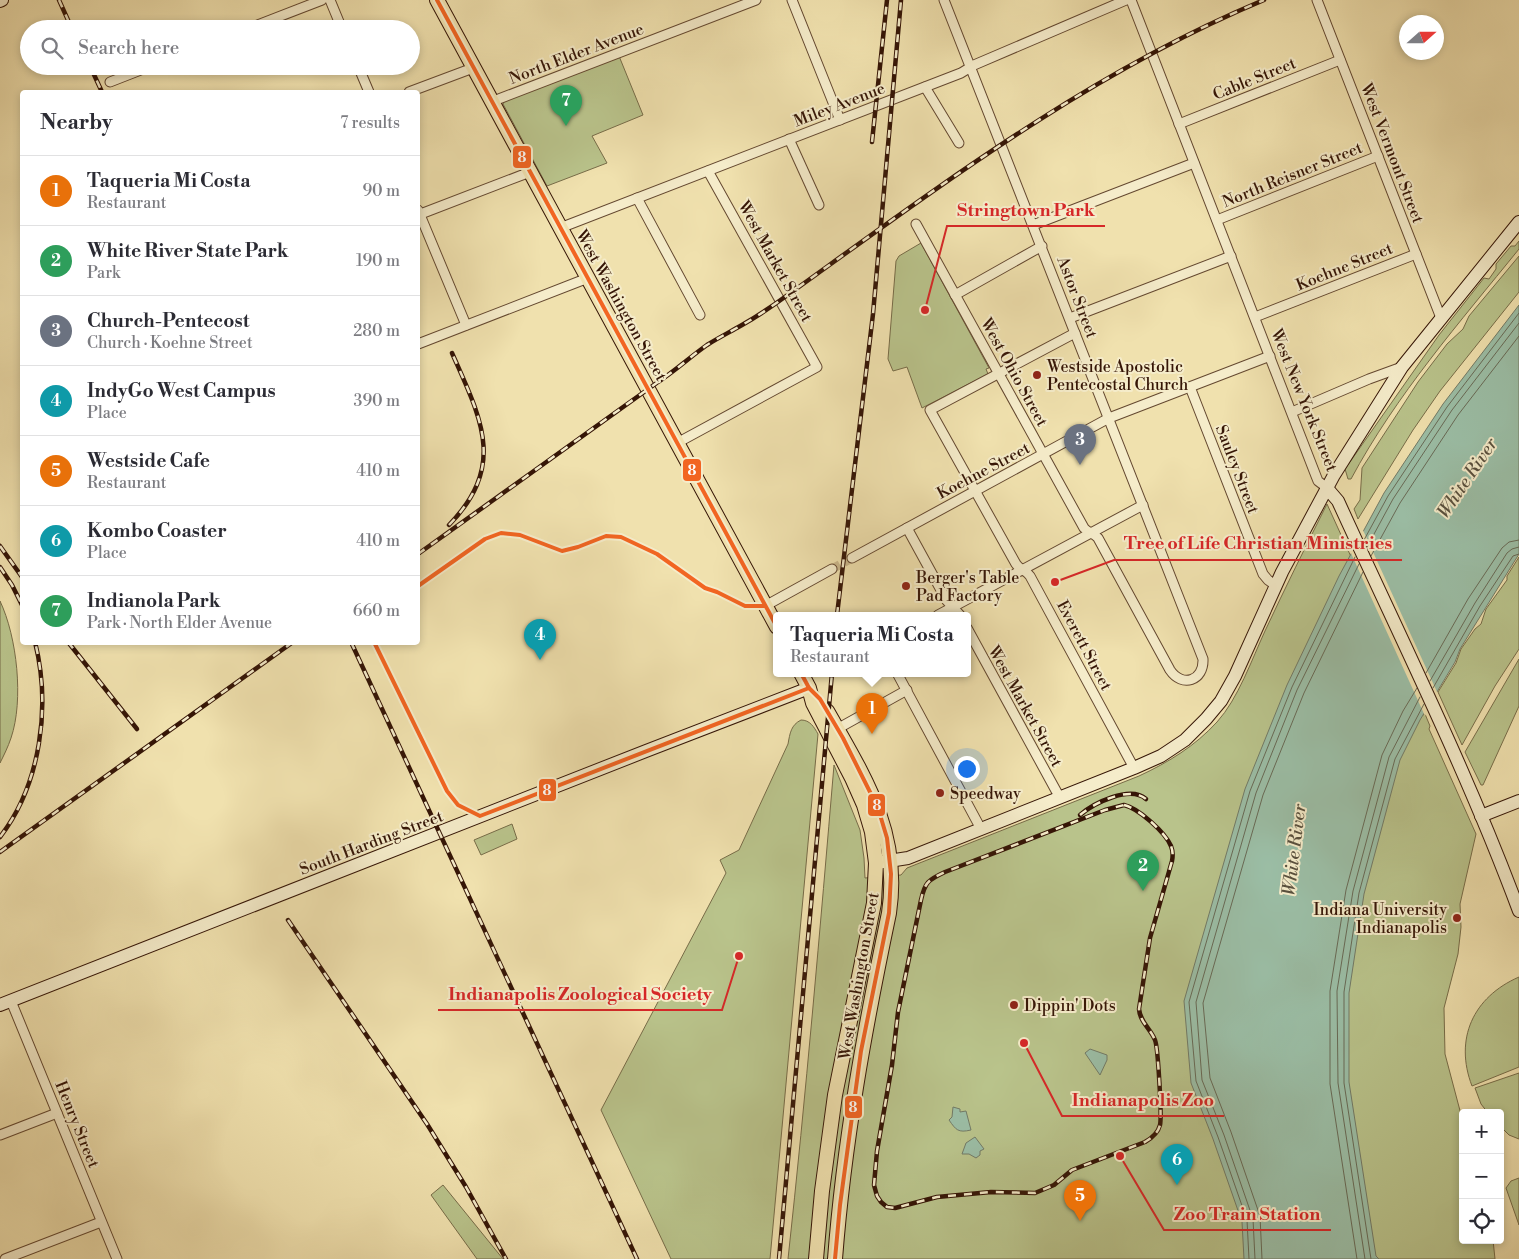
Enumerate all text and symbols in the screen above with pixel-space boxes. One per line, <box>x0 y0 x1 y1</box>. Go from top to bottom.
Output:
north arrow <box>1399 15 1444 60</box>
street label: North Elder Avenue <box>506 19 647 89</box>
search box <box>20 20 420 75</box>
icon: search <box>38 34 66 62</box>
text: Search here <box>78 36 179 60</box>
street label: Cable Street <box>1210 53 1299 105</box>
street label: Miley Avenue <box>791 78 888 131</box>
street label: West Vermont Street <box>1356 80 1428 226</box>
pin: 7 <box>550 85 582 126</box>
text: Nearby <box>40 110 113 136</box>
text: 7 results <box>340 113 400 133</box>
street label: North Reisner Street <box>1219 138 1366 212</box>
line badge: 8 <box>512 145 532 169</box>
text: 8 <box>518 149 527 167</box>
text: Taqueria Mi Costa <box>87 169 251 193</box>
text: 1 <box>52 181 60 201</box>
text: 90 m <box>362 181 400 201</box>
text: Restaurant <box>87 193 166 213</box>
callout: Stringtown Park <box>947 193 1105 226</box>
street label: West Market Street <box>733 197 817 326</box>
text: Stringtown Park <box>957 199 1096 222</box>
street label: West Washington Street <box>571 226 671 385</box>
street label: Koehne Street <box>1293 238 1396 295</box>
text: White River State Park <box>87 239 289 263</box>
text: 2 <box>51 251 61 271</box>
text: 190 m <box>356 251 400 271</box>
street label: Astor Street <box>1052 253 1102 342</box>
text: Park <box>87 263 120 283</box>
text: Church-Pentecost <box>87 309 250 333</box>
street label: West Ohio Street <box>976 314 1052 430</box>
text: 3 <box>51 321 61 341</box>
text: 280 m <box>353 321 400 341</box>
street label: West New York Street <box>1266 325 1342 475</box>
text: Church · Koehne Street <box>87 333 253 353</box>
place label: Westside Apostolic Pentecostal Church <box>1046 357 1189 395</box>
marker: Westside Apostolic Pentecostal Church <box>1031 369 1043 381</box>
text: IndyGo West Campus <box>87 379 276 403</box>
text: 4 <box>51 391 61 411</box>
text: 390 m <box>354 391 400 411</box>
text: Place <box>87 403 127 423</box>
street label: Saulcy Street <box>1211 422 1263 517</box>
pin: 3 <box>1064 424 1096 465</box>
water label: White River <box>1432 433 1503 523</box>
street label: Koehne Street <box>934 438 1034 504</box>
text: Westside Cafe <box>87 449 210 473</box>
line badge: 8 <box>682 458 702 482</box>
text: 5 <box>51 461 61 481</box>
text: 410 m <box>356 461 400 481</box>
text: 8 <box>688 462 697 480</box>
text: Restaurant <box>87 473 166 493</box>
text: Kombo Coaster <box>87 519 227 543</box>
callout: Tree of Life Christian Ministries <box>1114 527 1402 560</box>
text: 6 <box>51 531 61 551</box>
text: 410 m <box>356 531 400 551</box>
text: Tree of Life Christian Ministries <box>1124 532 1392 555</box>
text: Place <box>87 543 127 563</box>
place label: Berger's Table Pad Factory <box>915 568 1019 606</box>
marker: Berger's Table Pad Factory <box>900 580 912 592</box>
text: Indianola Park <box>87 589 220 613</box>
street label: Everett Street <box>1052 597 1116 694</box>
text: 7 <box>51 601 61 621</box>
text: 660 m <box>353 601 400 621</box>
popup <box>773 612 971 677</box>
text: Park · North Elder Avenue <box>87 613 272 633</box>
pin: 4 <box>524 619 556 660</box>
text: Taqueria Mi Costa <box>790 623 954 647</box>
street label: West Market Street <box>983 642 1067 771</box>
text: Restaurant <box>790 647 870 667</box>
pin: 1 <box>856 693 888 734</box>
your location <box>954 756 980 782</box>
line badge: 8 <box>538 778 557 802</box>
text: 8 <box>543 782 552 800</box>
place label: Speedway <box>950 784 1021 804</box>
marker: Speedway <box>934 787 946 799</box>
line badge: 8 <box>867 793 886 817</box>
text: 8 <box>873 797 882 815</box>
water label: White River <box>1277 803 1312 897</box>
street label: South Harding Street <box>297 806 446 880</box>
pin: 2 <box>1127 850 1159 891</box>
street label: West Washington Street <box>834 891 884 1062</box>
place label: Indiana University Indianapolis <box>1314 900 1447 938</box>
marker: Indiana University Indianapolis <box>1451 912 1463 924</box>
callout: Indianapolis Zoological Society <box>438 977 722 1010</box>
text: Indianapolis Zoological Society <box>448 983 713 1006</box>
place label: Dippin' Dots <box>1024 996 1116 1016</box>
marker: Dippin' Dots <box>1008 999 1020 1011</box>
street label: Henry Street <box>50 1078 104 1171</box>
callout: Indianapolis Zoo <box>1062 1083 1224 1116</box>
text: Indianapolis Zoo <box>1072 1089 1214 1112</box>
line badge: 8 <box>844 1095 863 1119</box>
text: 8 <box>849 1099 858 1117</box>
map controls <box>1459 1109 1504 1244</box>
button: + <box>1459 1109 1504 1154</box>
pin: 6 <box>1161 1144 1193 1185</box>
button: − <box>1459 1154 1504 1199</box>
pin: 5 <box>1064 1180 1096 1221</box>
callout: Zoo Train Station <box>1164 1197 1331 1230</box>
button: locate <box>1459 1199 1504 1244</box>
text: Zoo Train Station <box>1174 1203 1320 1226</box>

